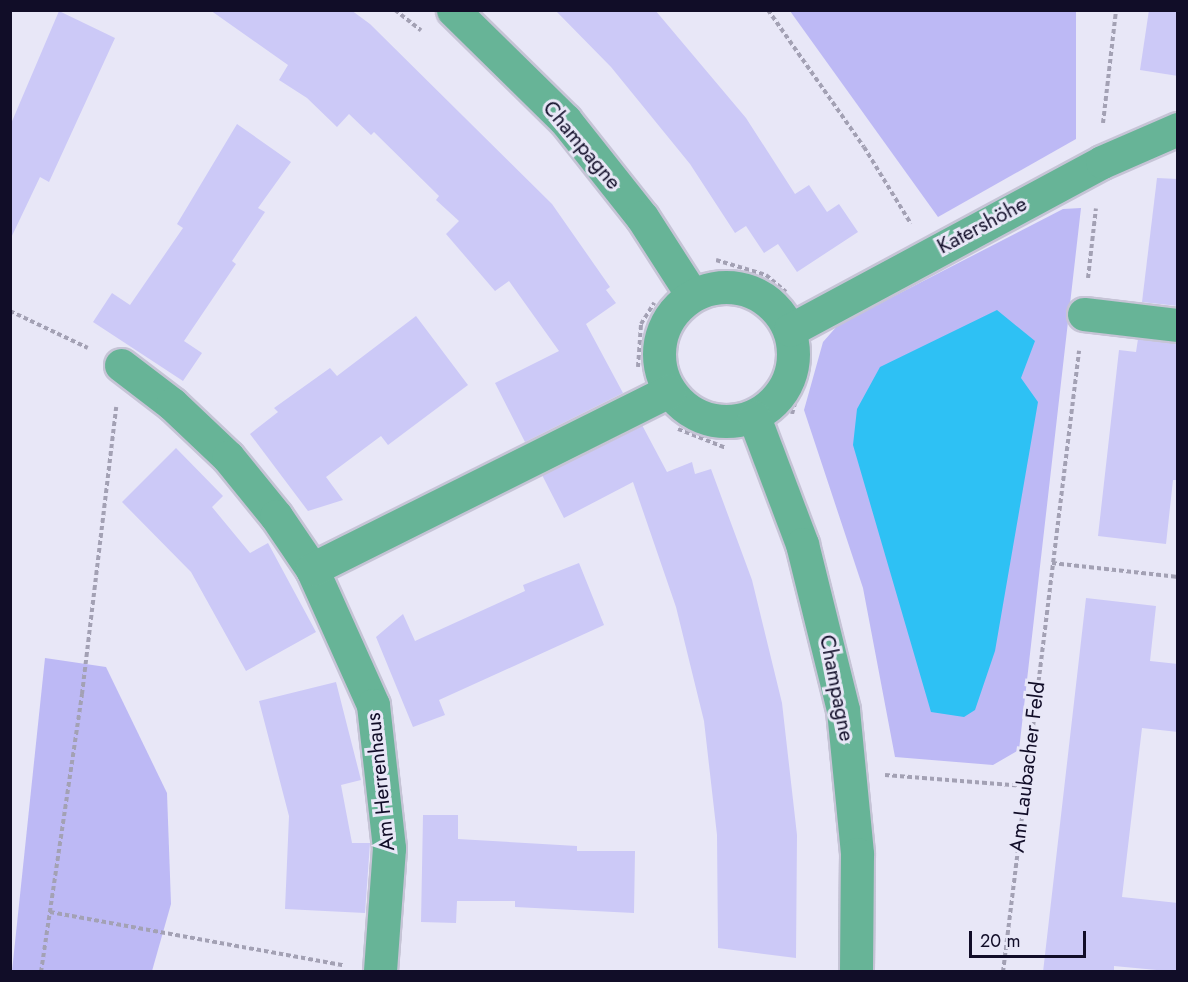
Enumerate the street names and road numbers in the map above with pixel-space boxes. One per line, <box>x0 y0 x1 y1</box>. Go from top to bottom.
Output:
street label: Champagne <box>538 96 626 194</box>
street label: Katershöhe <box>933 191 1031 259</box>
street label: Champagne <box>814 633 860 743</box>
street label: Am Laubacher Feld <box>1004 680 1050 854</box>
street label: Am Herrenhaus <box>360 712 400 852</box>

